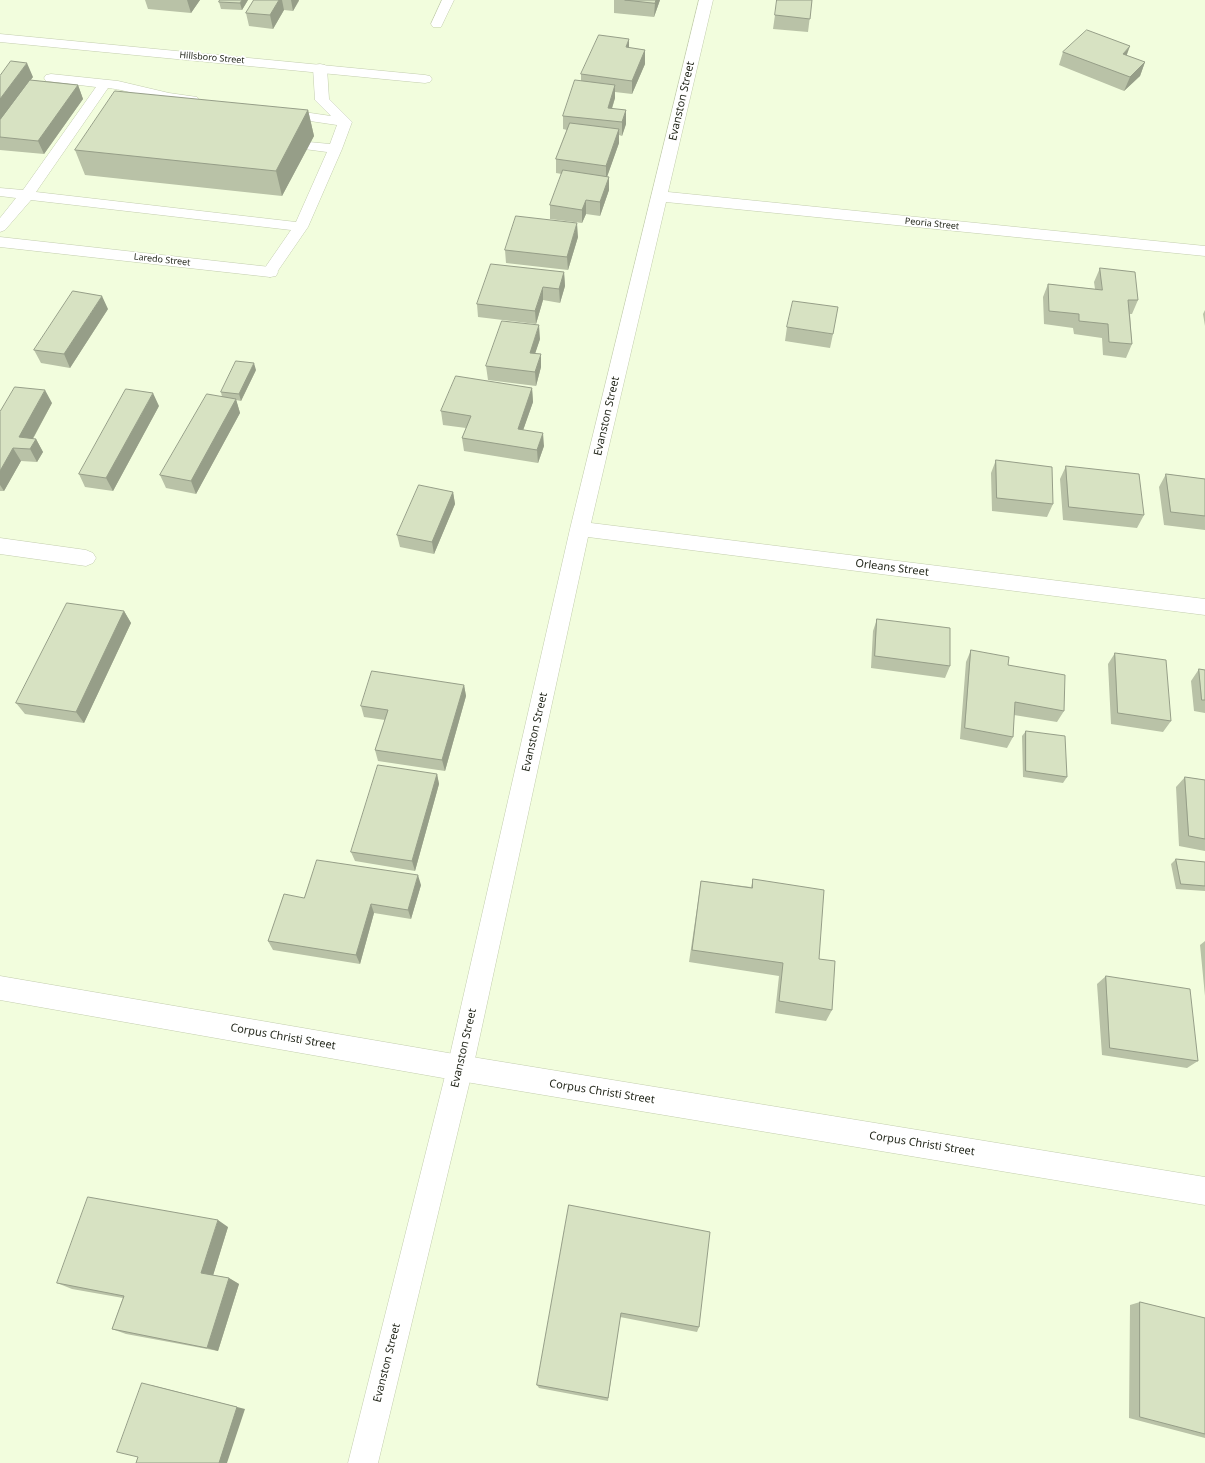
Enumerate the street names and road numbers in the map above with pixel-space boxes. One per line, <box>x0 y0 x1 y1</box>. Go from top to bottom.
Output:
street label: Hillsboro Street <box>179 50 245 66</box>
street label: Evanston Street <box>666 60 698 142</box>
street label: Peoria Street <box>904 216 960 232</box>
street label: Laredo Street <box>133 252 191 268</box>
street label: Evanston Street <box>591 375 623 457</box>
street label: Orleans Street <box>854 557 930 579</box>
street label: Evanston Street <box>519 691 551 773</box>
street label: Evanston Street <box>448 1007 480 1089</box>
street label: Corpus Christi Street <box>229 1021 337 1053</box>
street label: Corpus Christi Street <box>548 1077 656 1107</box>
street label: Corpus Christi Street <box>868 1129 976 1159</box>
street label: Evanston Street <box>371 1322 403 1404</box>

